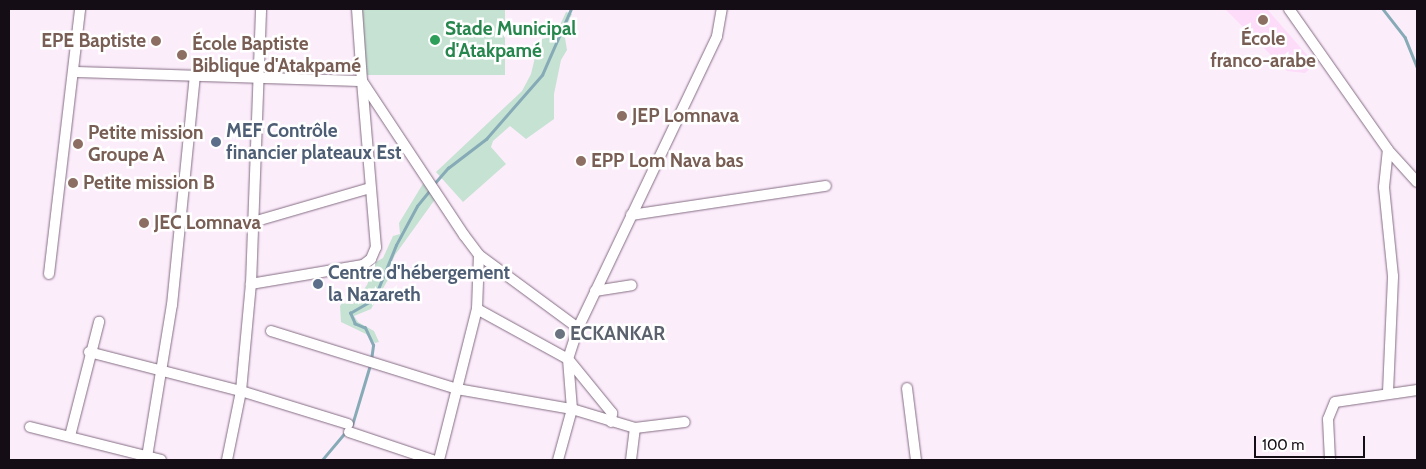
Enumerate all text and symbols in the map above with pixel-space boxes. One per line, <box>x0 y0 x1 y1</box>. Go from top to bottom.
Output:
marker: École franco-arabe <box>1257 14 1269 26</box>
place label: Stade Municipal d'Atakpamé <box>445 18 576 62</box>
place label: École franco-arabe <box>1210 28 1316 72</box>
place label: EPE Baptiste <box>41 30 146 52</box>
place label: École Baptiste Biblique d'Atakpamé <box>192 33 361 77</box>
marker: Stade Municipal d'Atakpamé <box>429 34 441 46</box>
marker: EPE Baptiste <box>150 35 162 47</box>
marker: École Baptiste Biblique d'Atakpamé <box>176 49 188 61</box>
place label: JEP Lomnava <box>632 105 739 127</box>
marker: JEP Lomnava <box>616 110 628 122</box>
place label: MEF Contrôle financier plateaux Est <box>226 120 402 164</box>
place label: Petite mission Groupe A <box>88 122 204 166</box>
marker: MEF Contrôle financier plateaux Est <box>210 136 222 148</box>
marker: Petite mission Groupe A <box>72 138 84 150</box>
place label: EPP Lom Nava bas <box>591 150 743 172</box>
marker: EPP Lom Nava bas <box>575 155 587 167</box>
place label: Petite mission B <box>83 172 215 194</box>
marker: Petite mission B <box>67 177 79 189</box>
place label: JEC Lomnava <box>154 212 261 234</box>
marker: JEC Lomnava <box>138 217 150 229</box>
place label: Centre d'hébergement la Nazareth <box>328 262 510 306</box>
marker: Centre d'hébergement la Nazareth <box>312 278 324 290</box>
place label: ECKANKAR <box>570 323 665 345</box>
marker: ECKANKAR <box>554 328 566 340</box>
scale bar <box>1256 426 1367 458</box>
text: 100 m <box>1262 436 1304 454</box>

